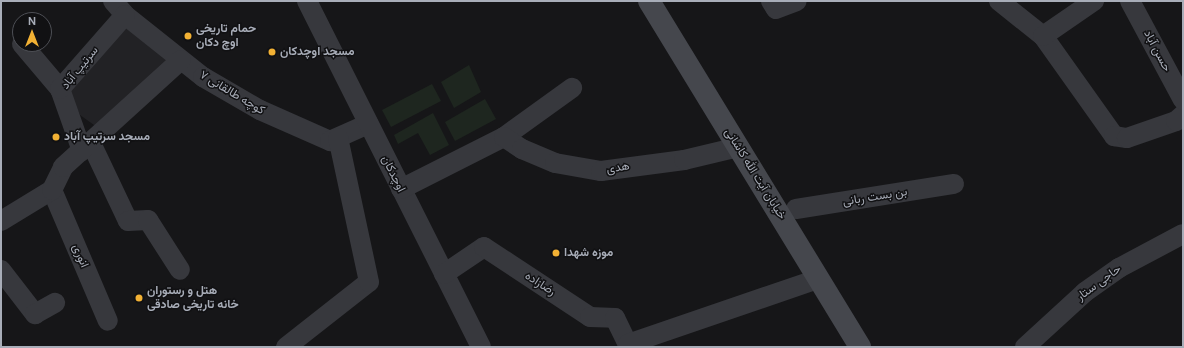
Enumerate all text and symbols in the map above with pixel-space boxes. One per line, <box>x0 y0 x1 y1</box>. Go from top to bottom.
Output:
north arrow <box>12 12 52 52</box>
text: N <box>28 14 36 28</box>
place label: حمام تاریخی اوچ دکان <box>196 22 256 50</box>
street label: حسن آباد <box>1140 28 1174 74</box>
marker: حمام تاریخی اوچ دکان <box>183 31 193 41</box>
street label: سرتیپ آباد <box>58 44 102 92</box>
place label: مسجد اوچدکان <box>280 45 354 59</box>
marker: مسجد اوچدکان <box>267 47 277 57</box>
street label: کوچه طالقانی ۷ <box>197 68 267 118</box>
street label: خیابان آیت الله کاشانی <box>721 126 789 222</box>
place label: مسجد سرتیپ آباد <box>64 130 150 144</box>
marker: مسجد سرتیپ آباد <box>51 132 61 142</box>
street label: اوچدکان <box>378 153 408 195</box>
street label: هدی <box>605 159 631 177</box>
street label: بن بست ربانی <box>842 185 908 209</box>
street label: انوری <box>69 242 91 270</box>
place label: موزه شهدا <box>564 246 613 260</box>
marker: موزه شهدا <box>551 248 561 258</box>
street label: حاجی ستار <box>1074 262 1124 304</box>
street label: رضازاده <box>522 269 558 299</box>
place label: هتل و رستوران خانه تاریخی صادقی <box>147 284 239 312</box>
marker: هتل و رستوران خانه تاریخی صادقی <box>134 293 144 303</box>

